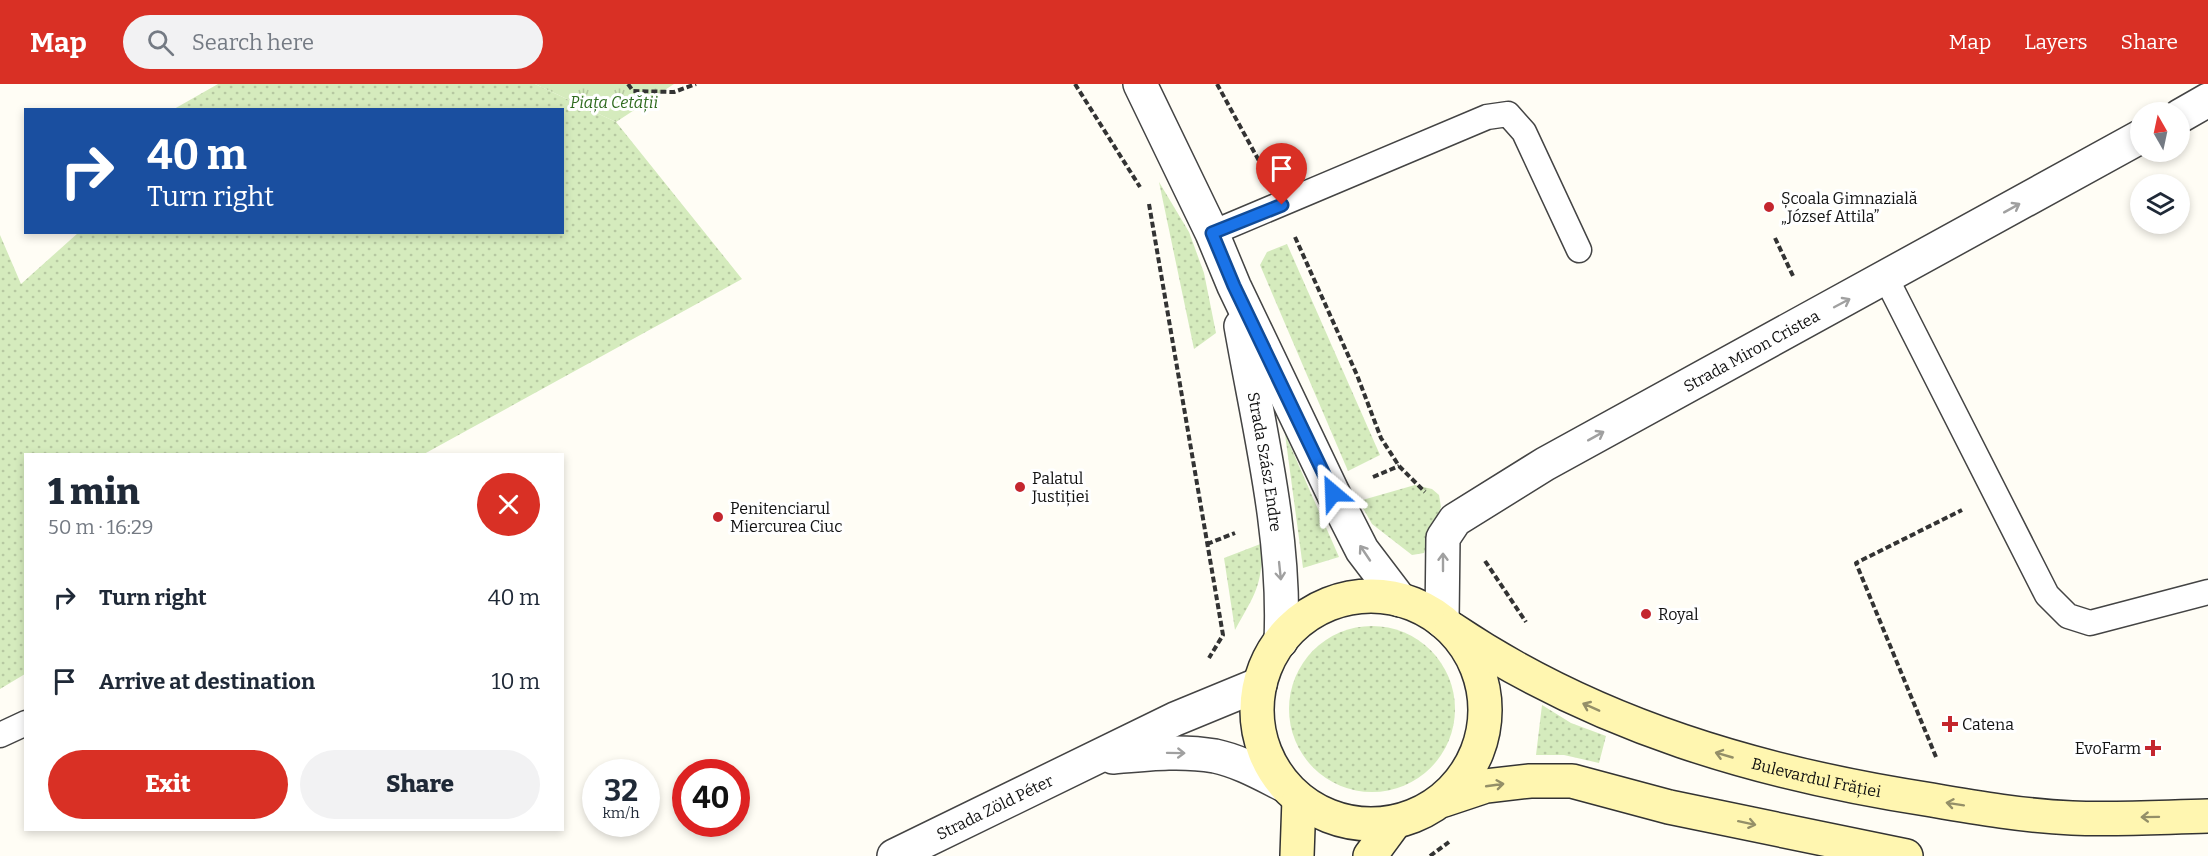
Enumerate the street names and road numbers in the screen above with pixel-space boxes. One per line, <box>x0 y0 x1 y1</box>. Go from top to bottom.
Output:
street label: Strada Miron Cristea <box>1680 306 1823 396</box>
street label: Strada Szász Endre <box>1244 390 1286 533</box>
street label: Bulevardul Frăției <box>1750 753 1883 801</box>
street label: Strada Zöld Péter <box>933 770 1056 843</box>

